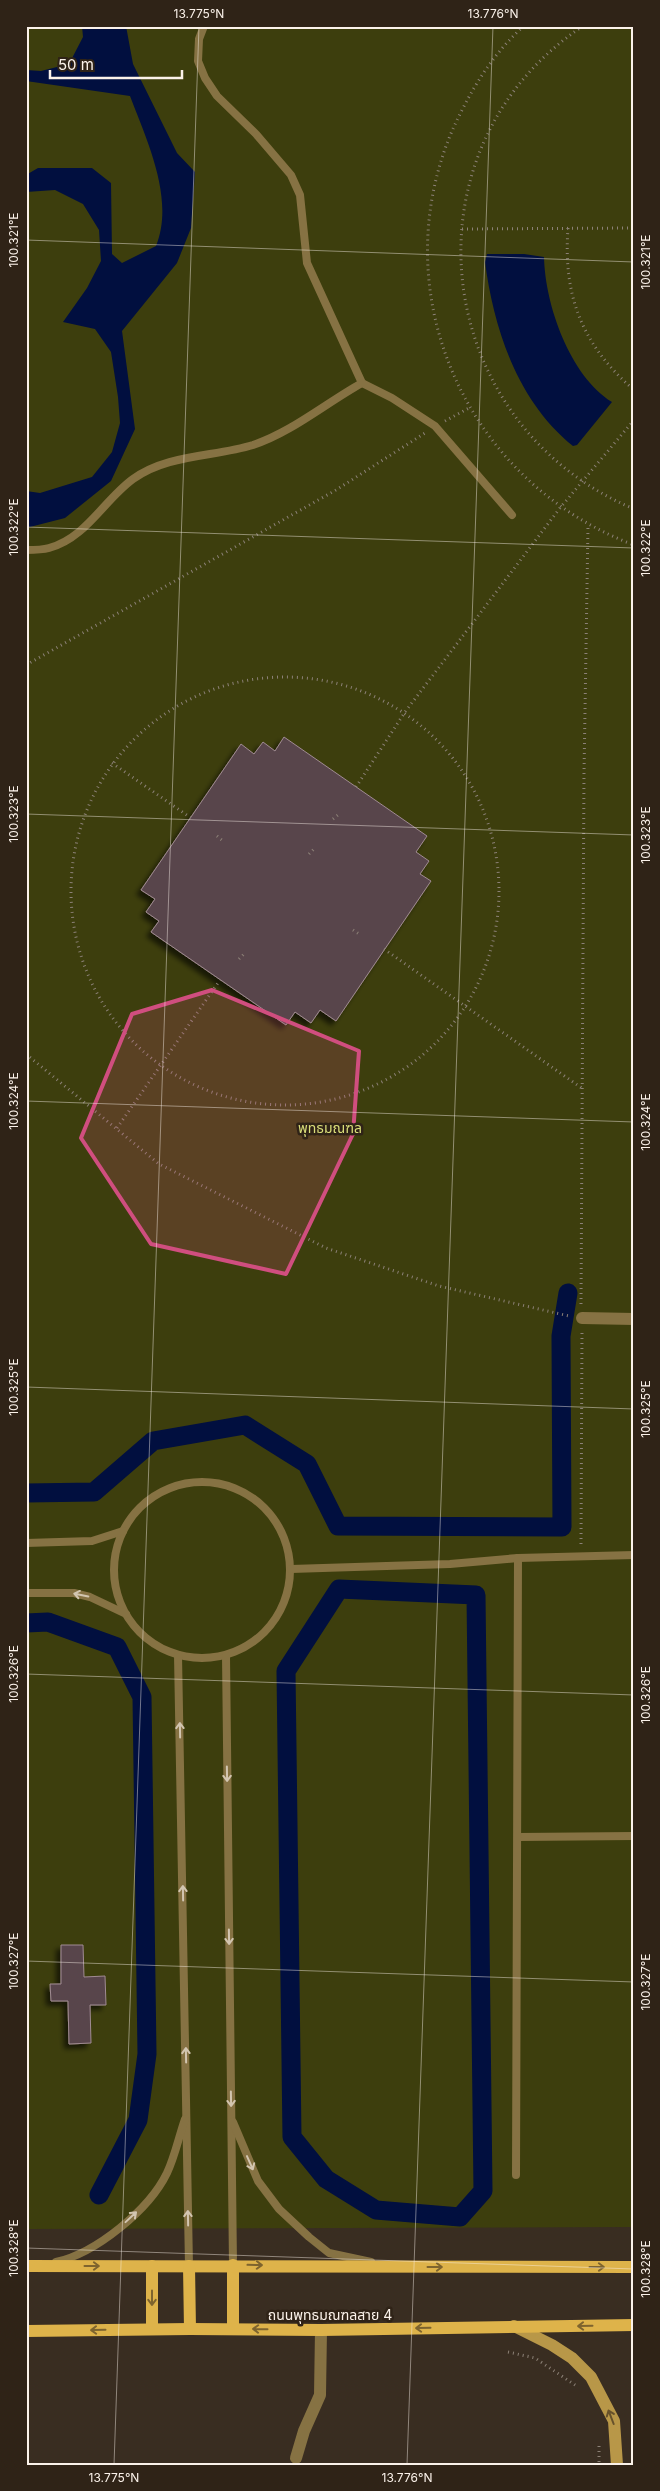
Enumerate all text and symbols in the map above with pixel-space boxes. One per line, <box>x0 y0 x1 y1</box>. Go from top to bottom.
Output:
text: 13.775°N <box>174 6 224 21</box>
text: 13.776°N <box>468 6 518 21</box>
scale bar <box>50 48 182 80</box>
text: 50 m <box>58 55 94 74</box>
text: 100.321°E <box>6 212 21 268</box>
text: 100.321°E <box>638 234 653 290</box>
text: 100.322°E <box>6 498 21 556</box>
text: 100.322°E <box>638 519 653 577</box>
text: 100.323°E <box>6 785 21 843</box>
text: 100.323°E <box>638 806 653 864</box>
text: 100.324°E <box>6 1072 21 1130</box>
text: 100.324°E <box>638 1093 653 1151</box>
park label: พุทธมณฑล <box>298 1119 362 1137</box>
text: 100.325°E <box>6 1358 21 1416</box>
text: 100.325°E <box>638 1380 653 1438</box>
one-way arrow <box>74 1590 90 1599</box>
text: 100.326°E <box>6 1645 21 1703</box>
text: 100.326°E <box>638 1666 653 1724</box>
one-way arrow <box>175 1722 185 1738</box>
one-way arrow <box>222 1766 232 1782</box>
one-way arrow <box>178 1885 188 1901</box>
one-way arrow <box>224 1928 234 1945</box>
text: 100.327°E <box>6 1932 21 1990</box>
text: 100.327°E <box>638 1953 653 2011</box>
one-way arrow <box>181 2047 191 2064</box>
one-way arrow <box>226 2091 236 2107</box>
one-way arrow <box>246 2155 255 2170</box>
one-way arrow <box>183 2210 193 2226</box>
one-way arrow <box>125 2211 138 2223</box>
text: 100.328°E <box>6 2219 21 2277</box>
text: 100.328°E <box>638 2240 653 2298</box>
one-way arrow <box>246 2260 263 2270</box>
one-way arrow <box>84 2261 100 2271</box>
one-way arrow <box>426 2262 443 2272</box>
one-way arrow <box>589 2262 605 2272</box>
one-way arrow <box>147 2290 157 2306</box>
street label: ถนนพุทธมณฑลสาย 4 <box>268 2306 392 2324</box>
one-way arrow <box>577 2321 593 2330</box>
one-way arrow <box>415 2323 431 2333</box>
one-way arrow <box>252 2324 268 2334</box>
one-way arrow <box>90 2325 106 2335</box>
one-way arrow <box>606 2410 615 2425</box>
text: 13.775°N <box>89 2470 139 2485</box>
text: 13.776°N <box>382 2470 432 2485</box>

